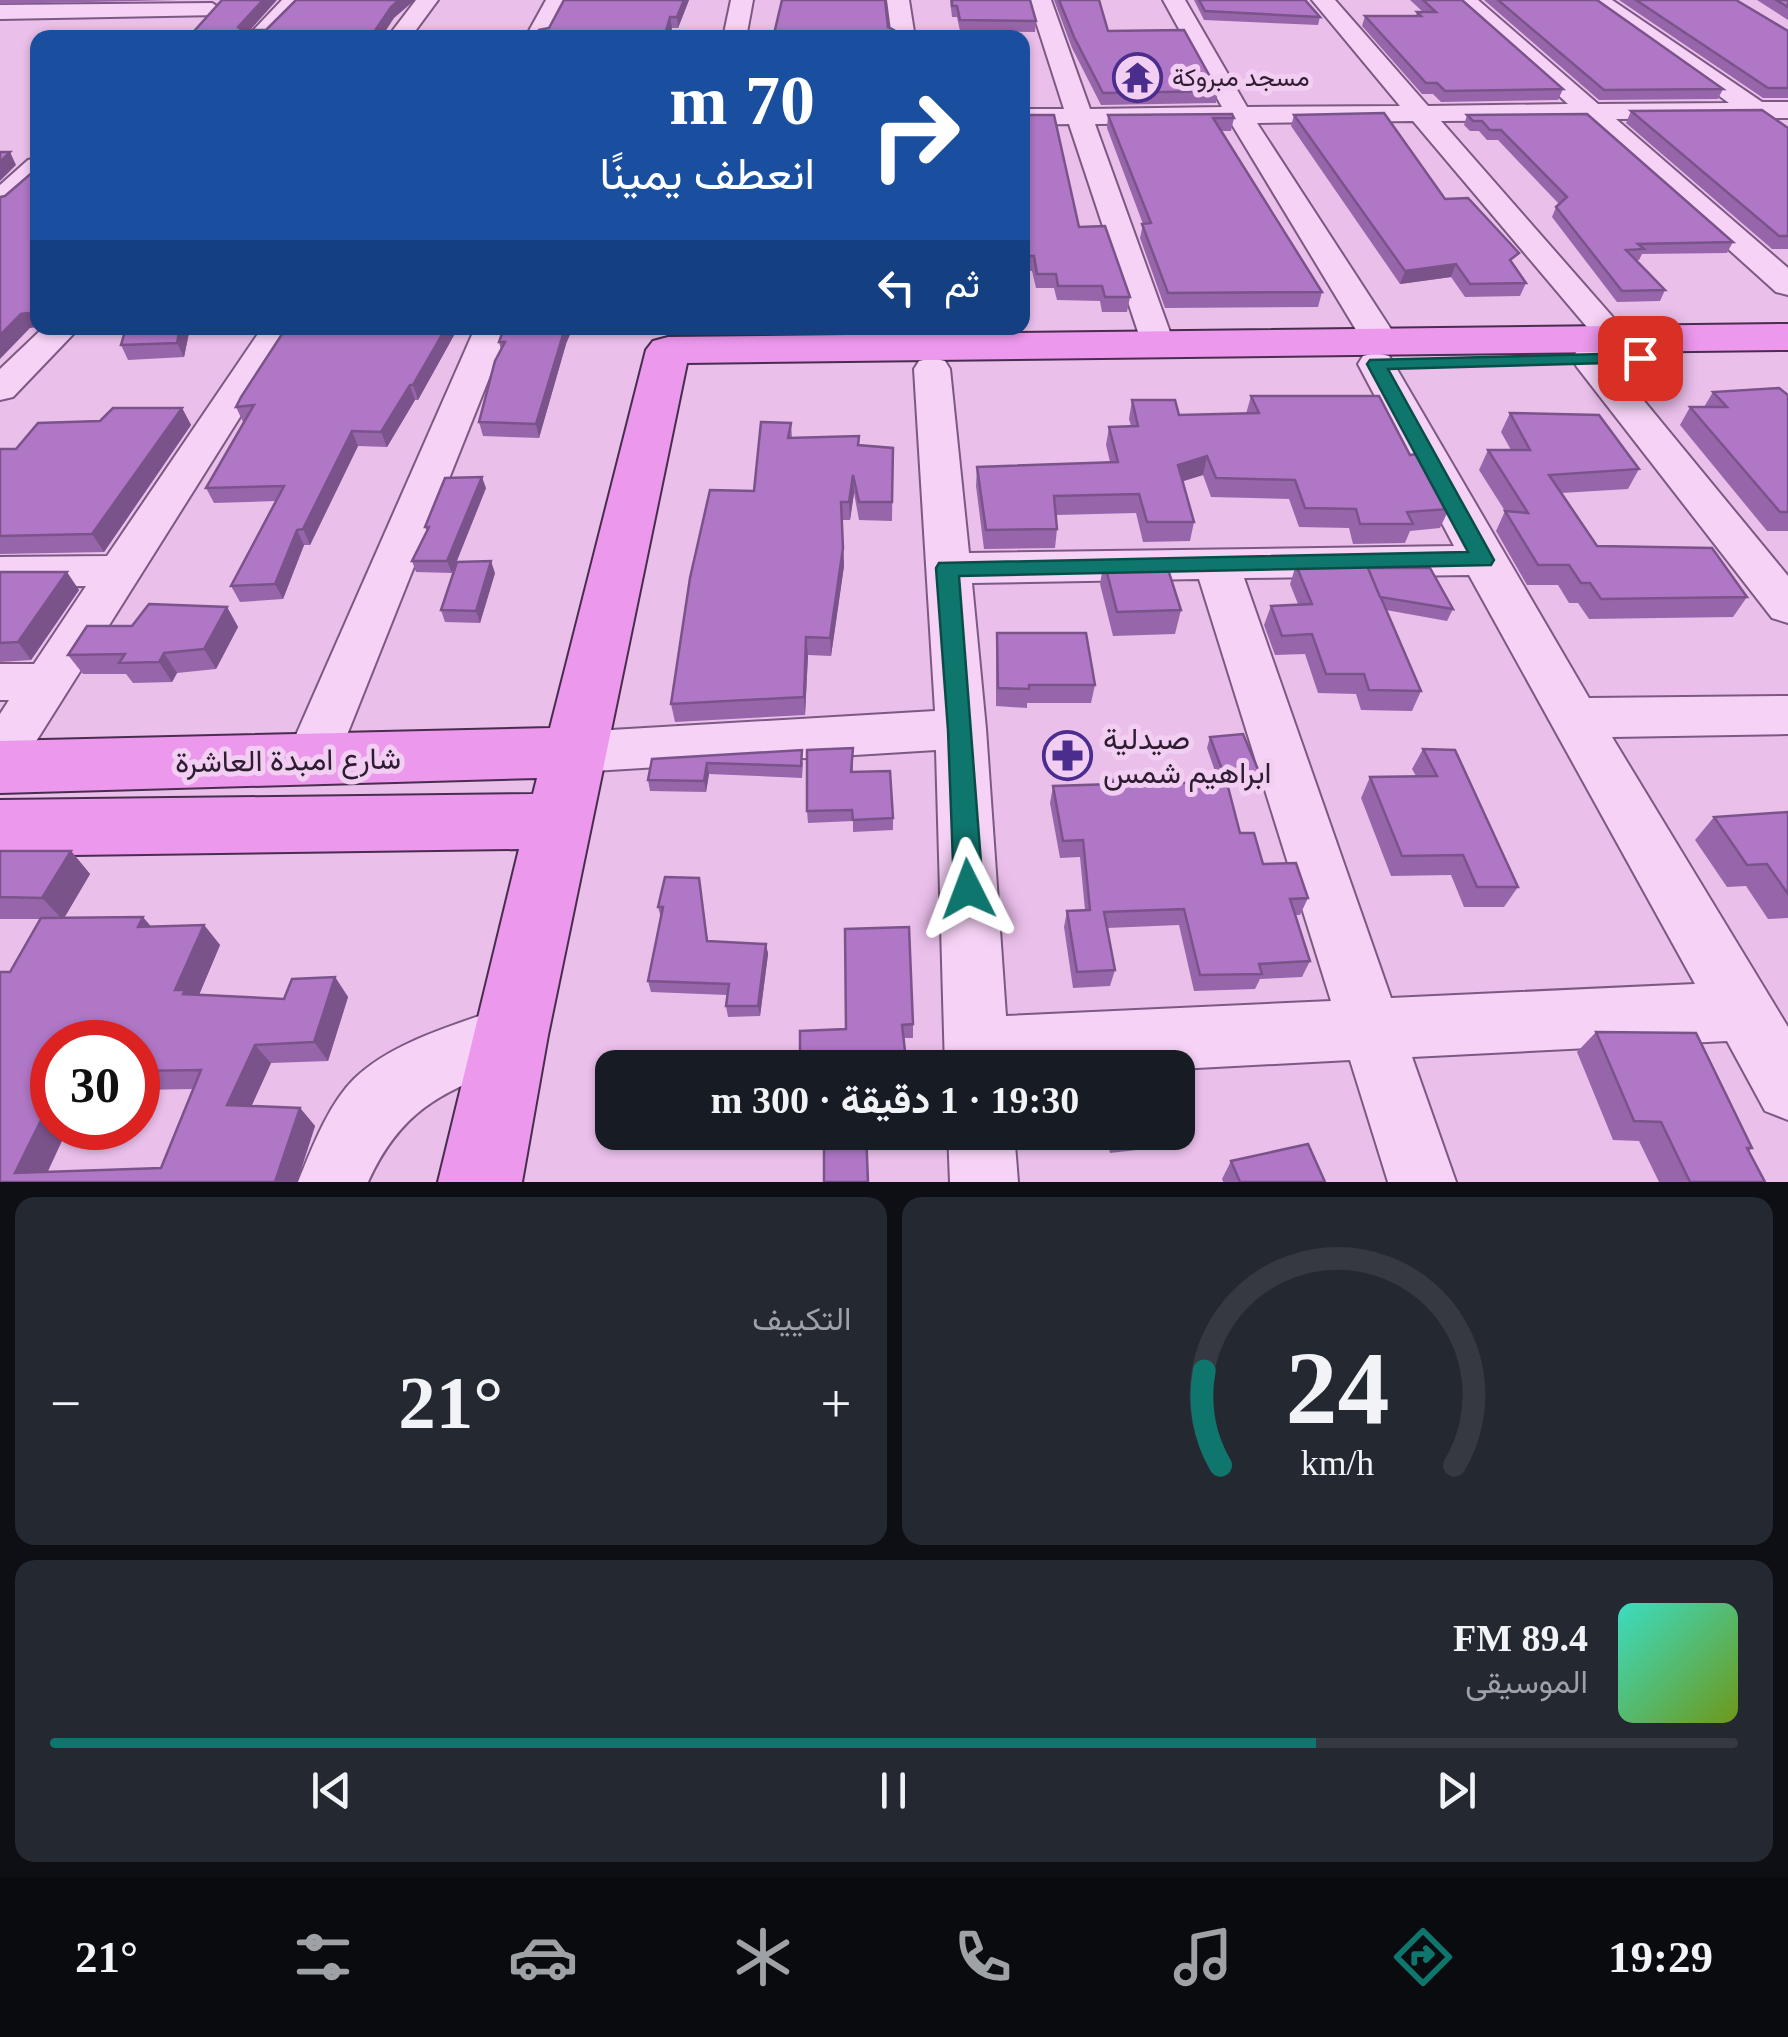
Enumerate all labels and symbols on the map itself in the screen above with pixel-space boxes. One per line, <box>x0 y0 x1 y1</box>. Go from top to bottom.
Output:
temple icon: مسجد مبروكة <box>1111 51 1163 103</box>
place label: مسجد مبروكة <box>1172 64 1309 93</box>
pin <box>1598 316 1683 401</box>
place label: صيدلية ابراهيم شمس <box>1103 722 1272 792</box>
pharmacy icon: صيدلية ابراهيم شمس <box>1042 729 1094 781</box>
street label: شارع امبدة العاشرة <box>175 742 401 782</box>
position arrow <box>916 837 1020 941</box>
speed limit sign: 30 <box>30 1020 160 1150</box>

